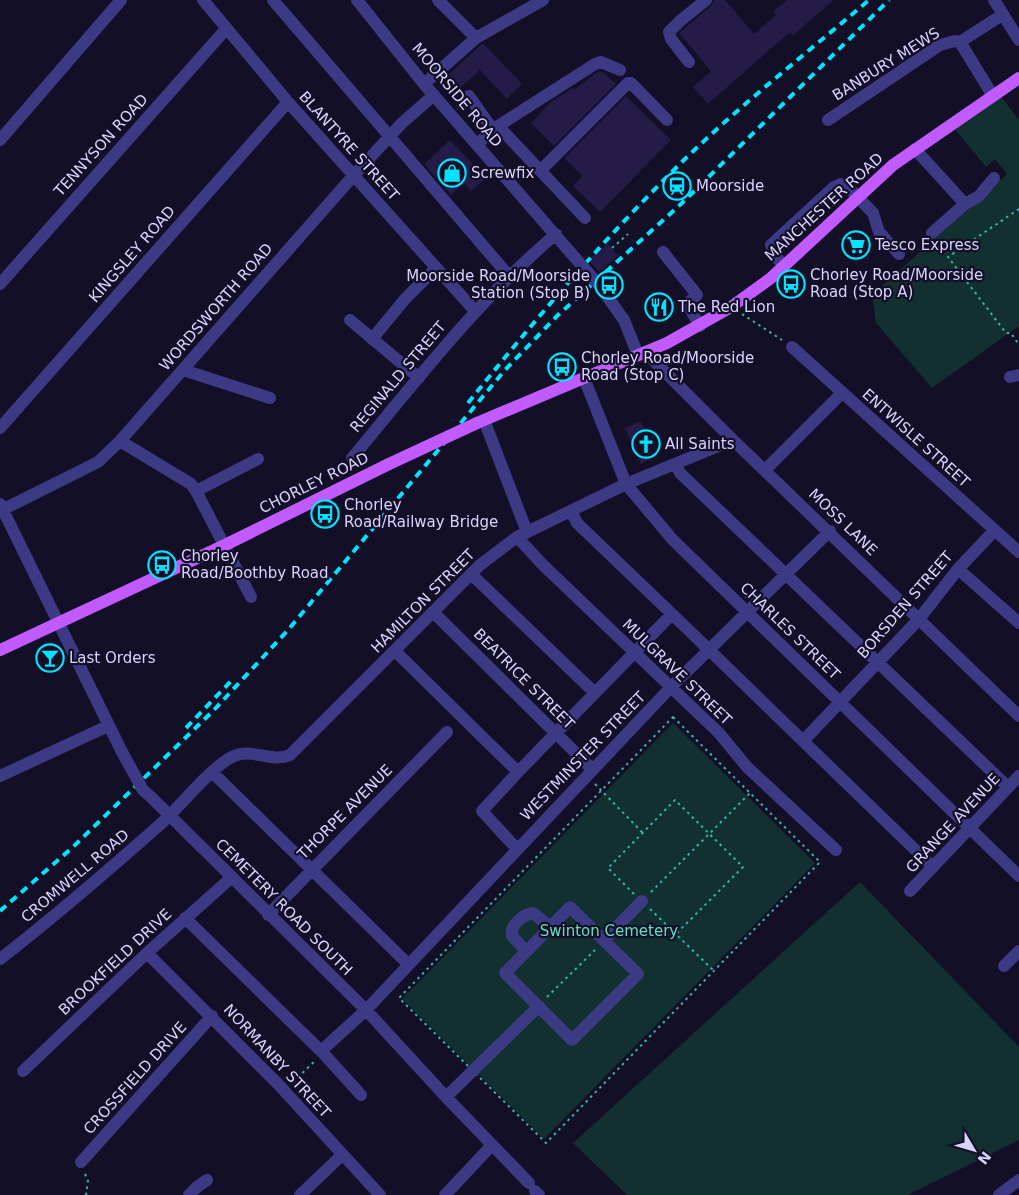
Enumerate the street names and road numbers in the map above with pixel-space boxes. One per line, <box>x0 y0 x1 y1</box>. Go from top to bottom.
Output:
street label: BANBURY MEWS <box>829 24 943 104</box>
street label: MOORSIDE ROAD <box>408 39 506 151</box>
street label: BLANTYRE STREET <box>295 88 403 205</box>
street label: TENNYSON ROAD <box>50 90 152 201</box>
street label: MANCHESTER ROAD <box>761 149 887 265</box>
street label: KINGSLEY ROAD <box>85 202 179 306</box>
street label: WORDSWORTH ROAD <box>156 240 276 374</box>
street label: REGINALD STREET <box>346 317 450 436</box>
street label: ENTWISLE STREET <box>859 385 974 492</box>
street label: CHORLEY ROAD <box>256 449 372 517</box>
street label: MOSS LANE <box>805 485 881 559</box>
street label: HAMILTON STREET <box>367 545 479 657</box>
street label: BORSDEN STREET <box>854 547 957 662</box>
street label: CHARLES STREET <box>736 579 844 684</box>
street label: MULGRAVE STREET <box>619 615 736 729</box>
street label: BEATRICE STREET <box>470 625 579 734</box>
street label: WESTMINSTER STREET <box>517 687 650 824</box>
street label: THORPE AVENUE <box>293 761 396 864</box>
street label: GRANGE AVENUE <box>902 770 1004 876</box>
street label: CROMWELL ROAD <box>17 826 133 926</box>
street label: CEMETERY ROAD SOUTH <box>212 835 356 979</box>
street label: BROOKFIELD DRIVE <box>55 905 175 1019</box>
street label: NORMANBY STREET <box>220 1001 335 1122</box>
street label: CROSSFIELD DRIVE <box>80 1018 190 1138</box>

